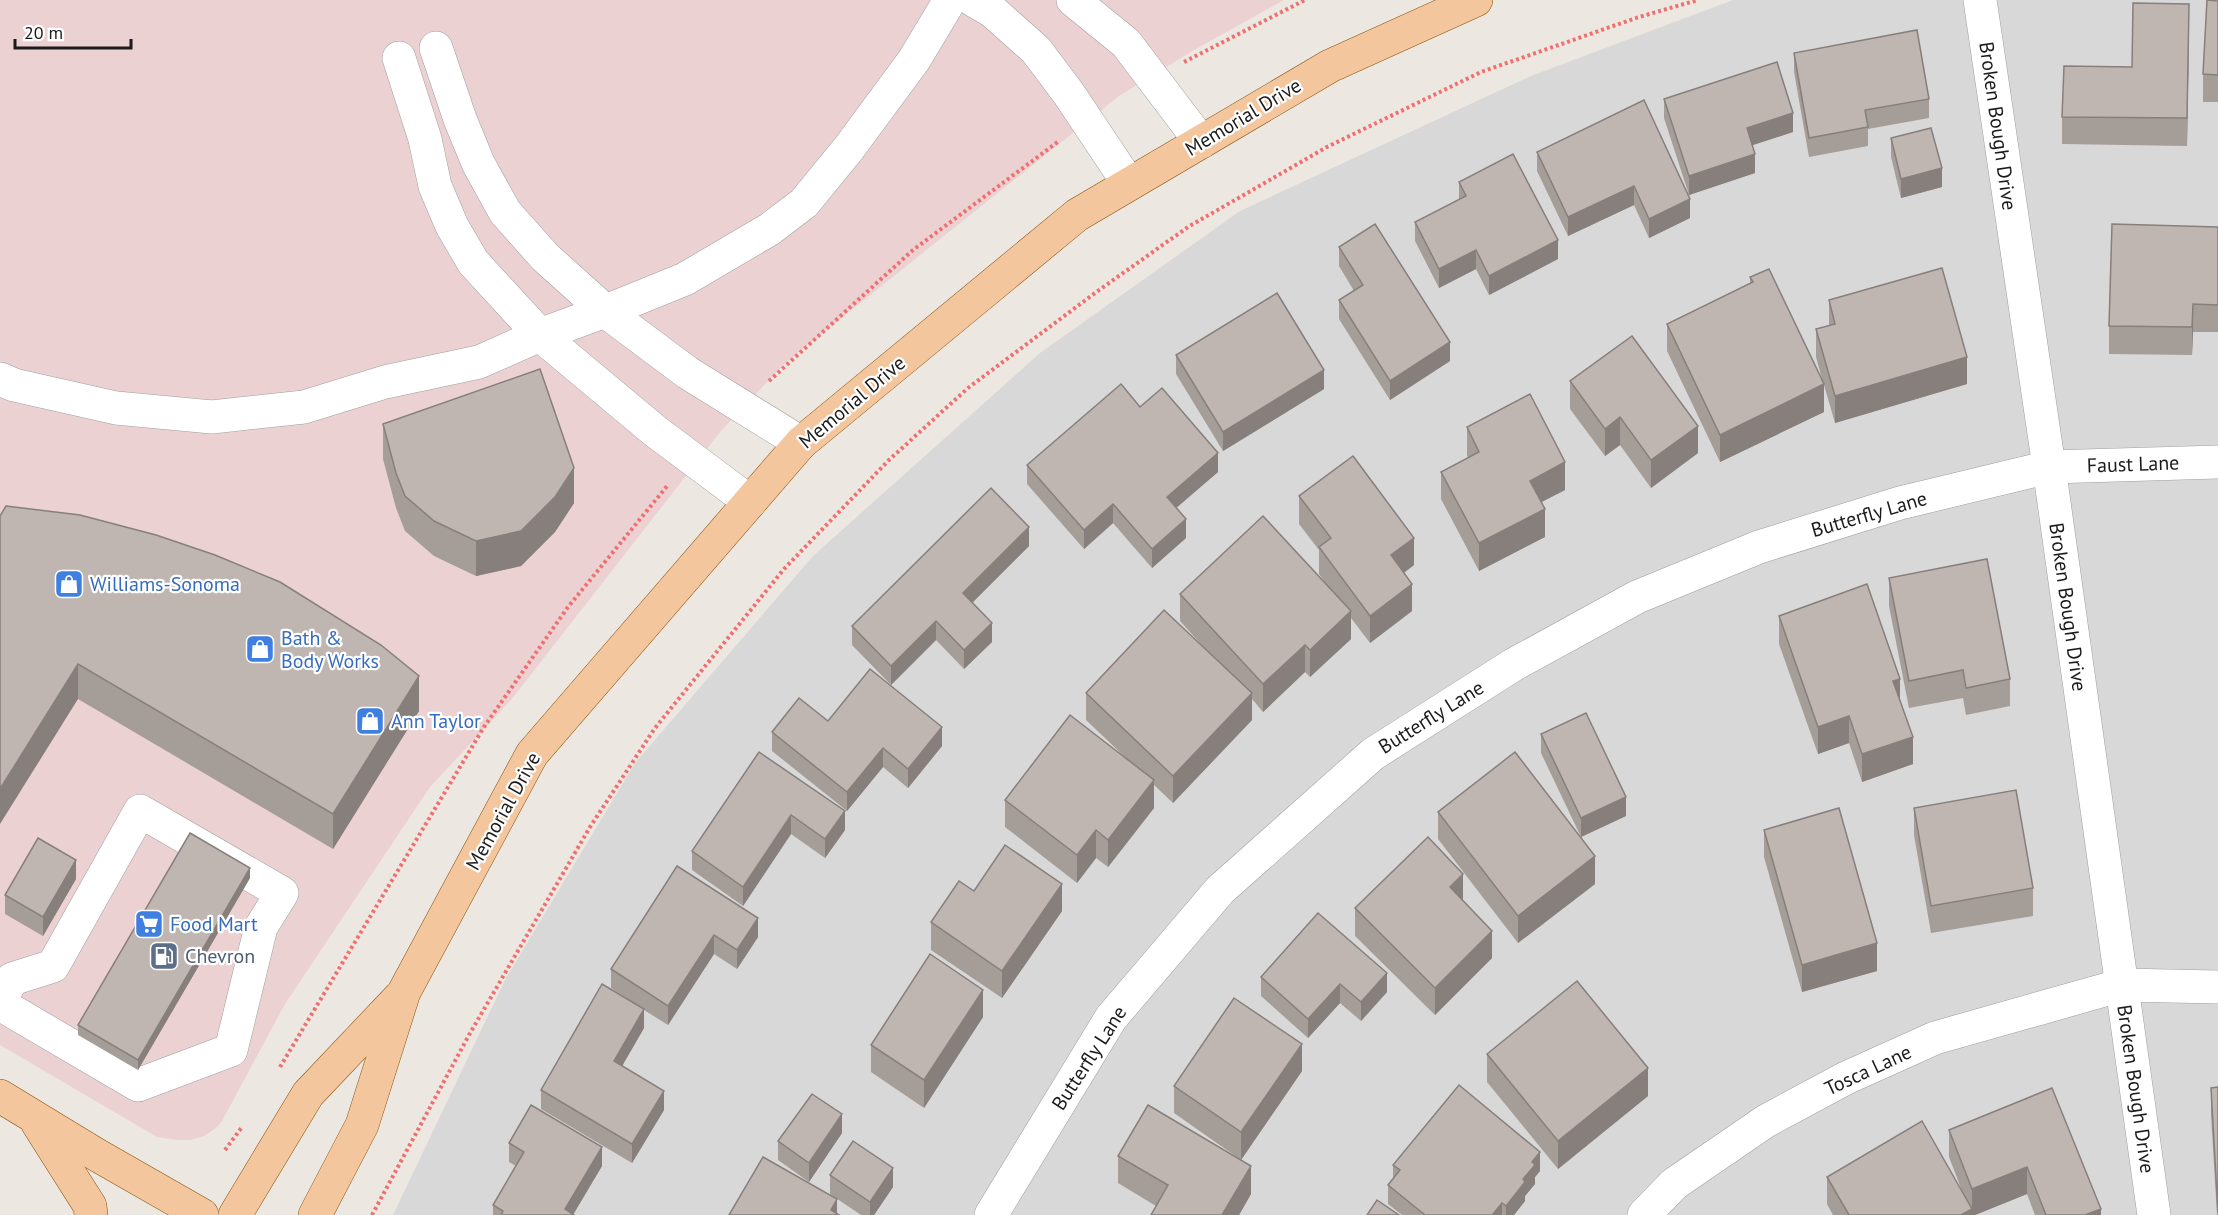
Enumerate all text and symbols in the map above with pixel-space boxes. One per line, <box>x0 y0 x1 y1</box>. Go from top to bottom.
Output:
scale bar <box>15 12 130 50</box>
text: 20 m <box>24 21 63 44</box>
street label: Broken Bough Drive <box>1973 40 2023 212</box>
street label: Memorial Drive <box>1180 72 1306 162</box>
street label: Memorial Drive <box>793 350 911 454</box>
street label: Faust Lane <box>2086 449 2180 479</box>
street label: Butterfly Lane <box>1808 485 1930 543</box>
street label: Broken Bough Drive <box>2043 521 2093 693</box>
shop icon: Williams-Sonoma <box>53 568 85 600</box>
place label: Williams-Sonoma <box>90 571 240 597</box>
place label: Bath & Body Works <box>281 625 379 674</box>
shop icon: Bath & Body Works <box>244 633 276 665</box>
street label: Butterfly Lane <box>1374 674 1488 760</box>
shop icon: Ann Taylor <box>354 705 386 737</box>
place label: Ann Taylor <box>391 708 481 734</box>
street label: Memorial Drive <box>460 747 546 875</box>
supermarket icon: Food Mart <box>133 908 165 940</box>
place label: Food Mart <box>170 911 258 937</box>
fuel station icon: Chevron <box>148 940 180 972</box>
place label: Chevron <box>185 943 255 969</box>
street label: Butterfly Lane <box>1046 1001 1132 1115</box>
street label: Broken Bough Drive <box>2111 1003 2161 1175</box>
street label: Tosca Lane <box>1820 1039 1916 1101</box>

